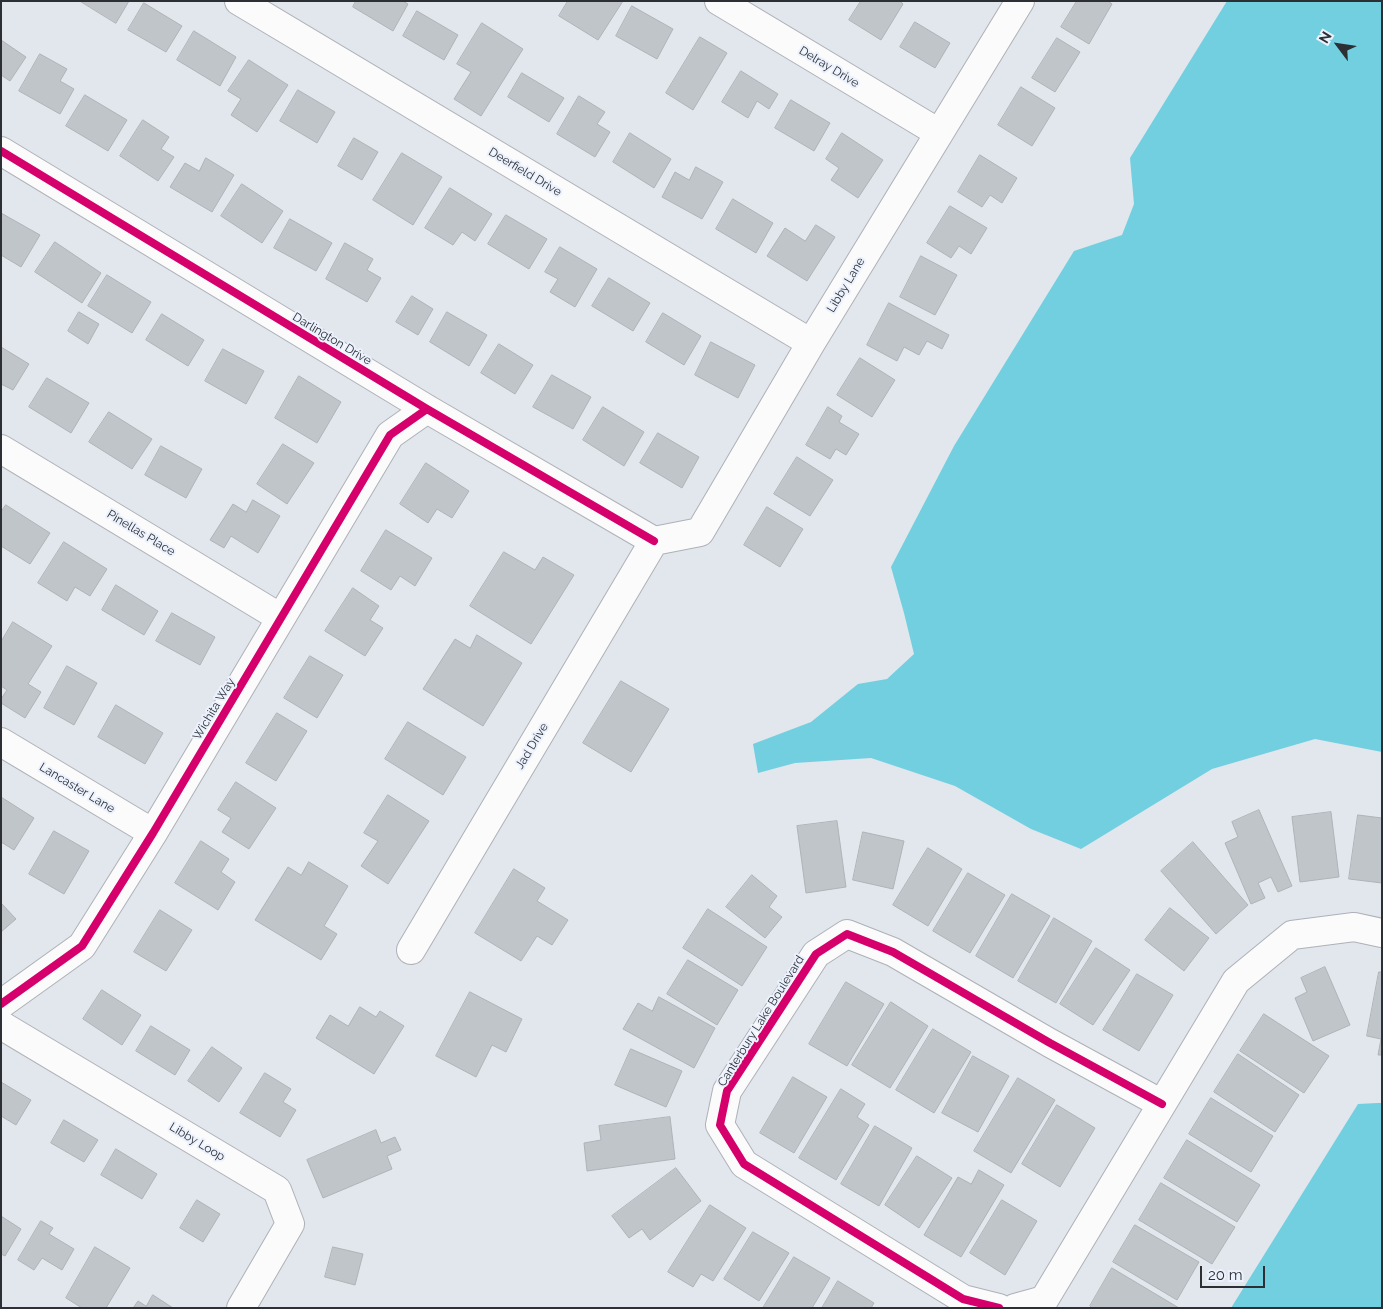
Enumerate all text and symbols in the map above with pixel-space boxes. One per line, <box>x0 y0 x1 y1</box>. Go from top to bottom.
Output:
north arrow <box>1313 20 1363 70</box>
text: N <box>1316 29 1335 46</box>
street label: Delray Drive <box>796 43 862 91</box>
street label: Deerfield Drive <box>486 145 564 199</box>
street label: Libby Lane <box>824 255 868 315</box>
street label: Darlington Drive <box>290 310 374 368</box>
street label: Pinellas Place <box>104 507 178 559</box>
street label: Wichita Way <box>190 675 238 743</box>
street label: Jad Drive <box>513 720 551 772</box>
street label: Lancaster Lane <box>37 760 117 816</box>
street label: Canterbury Lake Boulevard <box>715 953 807 1089</box>
street label: Libby Loop <box>167 1120 227 1164</box>
scale bar <box>1203 1256 1268 1288</box>
text: 20 m <box>1208 1266 1243 1284</box>

